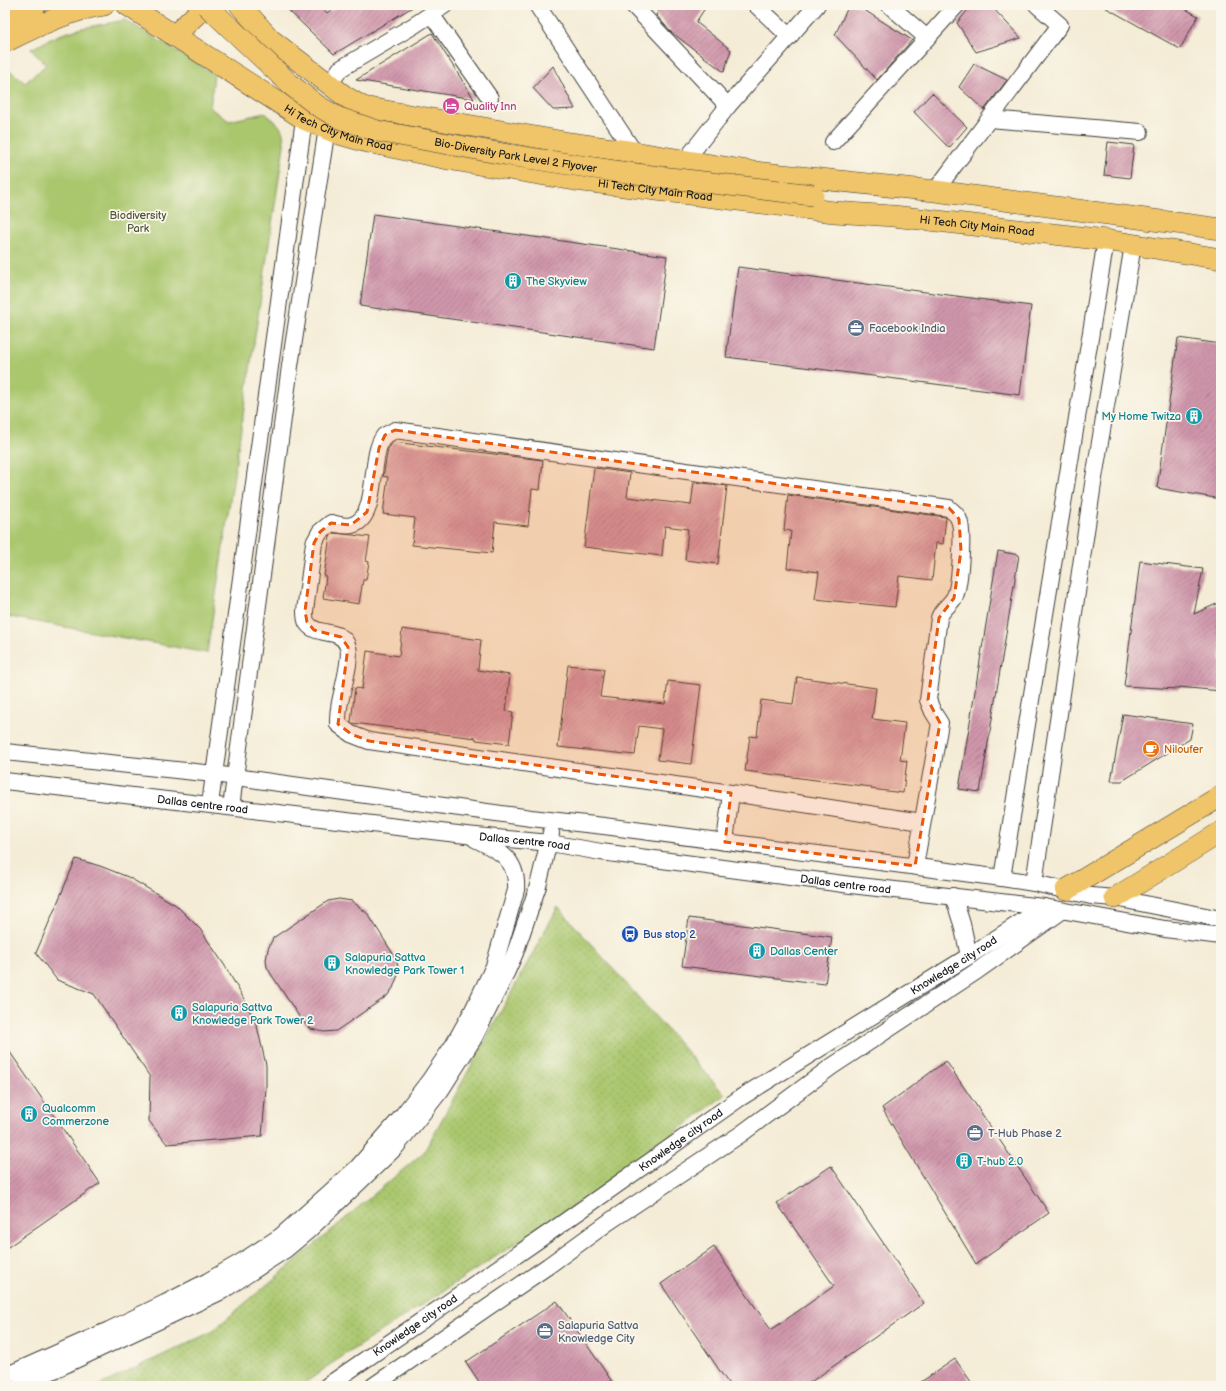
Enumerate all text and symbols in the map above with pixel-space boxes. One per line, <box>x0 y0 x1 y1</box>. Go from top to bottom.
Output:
hotel icon: Quality Inn <box>441 96 461 116</box>
place label: Quality Inn <box>464 100 516 113</box>
street label: Hi Tech City Main Road <box>282 101 394 154</box>
street label: Bio-Diversity Park Level 2 Flyover <box>433 135 599 175</box>
street label: Hi Tech City Main Road <box>597 176 713 203</box>
park label: Biodiversity Park <box>110 209 166 235</box>
street label: Hi Tech City Main Road <box>919 213 1035 238</box>
building icon: The Skyview <box>503 271 523 291</box>
place label: The Skyview <box>526 275 587 288</box>
office icon: Facebook India <box>846 318 866 338</box>
place label: Facebook India <box>869 322 946 335</box>
building icon: My Home Twitza <box>1184 406 1204 426</box>
place label: My Home Twitza <box>1101 410 1181 423</box>
cafe icon: Niloufer <box>1141 739 1161 759</box>
place label: Niloufer <box>1164 743 1204 756</box>
street label: Dallas centre road <box>156 792 249 816</box>
street label: Dallas centre road <box>478 830 571 853</box>
street label: Dallas centre road <box>799 872 892 896</box>
bus stop icon: Bus stop 2 <box>620 924 640 944</box>
place label: Bus stop 2 <box>643 928 696 941</box>
street label: Knowledge city road <box>908 933 999 997</box>
building icon: Dallas Center <box>747 941 767 961</box>
place label: Dallas Center <box>770 945 839 958</box>
place label: Salapuria Sattva Knowledge Park Tower 1 <box>345 951 464 977</box>
building icon: Salapuria Sattva Knowledge Park Tower 1 <box>322 953 342 973</box>
place label: Salapuria Sattva Knowledge Park Tower 2 <box>192 1001 314 1027</box>
building icon: Salapuria Sattva Knowledge Park Tower 2 <box>169 1003 189 1023</box>
place label: Qualcomm Commerzone <box>42 1102 110 1128</box>
building icon: Qualcomm Commerzone <box>19 1104 39 1124</box>
street label: Knowledge city road <box>636 1106 725 1174</box>
office icon: T-Hub Phase 2 <box>965 1123 985 1143</box>
place label: T-Hub Phase 2 <box>988 1127 1062 1140</box>
building icon: T-hub 2.0 <box>954 1151 974 1171</box>
place label: T-hub 2.0 <box>977 1155 1024 1168</box>
street label: Knowledge city road <box>370 1292 460 1359</box>
place label: Salapuria Sattva Knowledge City <box>558 1319 638 1345</box>
office icon: Salapuria Sattva Knowledge City <box>535 1321 555 1341</box>

